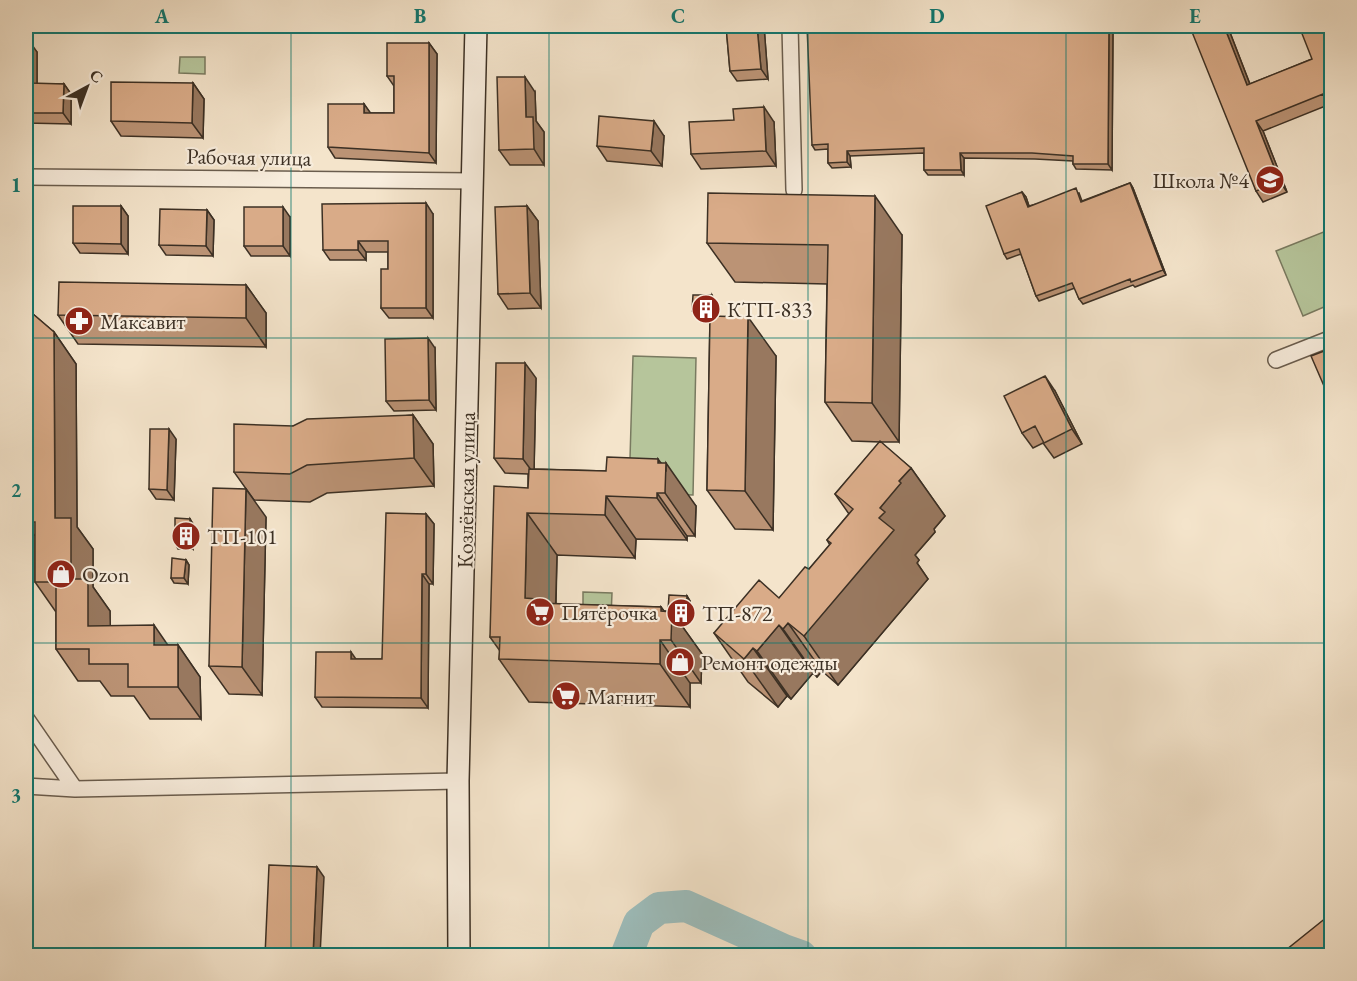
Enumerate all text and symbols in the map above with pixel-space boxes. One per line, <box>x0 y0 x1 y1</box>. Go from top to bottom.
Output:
text: A <box>154 3 170 29</box>
text: B <box>414 3 426 29</box>
text: C <box>671 3 685 29</box>
text: D <box>929 3 945 29</box>
text: E <box>1189 3 1201 29</box>
north arrow <box>57 57 117 117</box>
text: С <box>85 64 108 88</box>
street label: Рабочая улица <box>186 141 312 173</box>
school or university icon: Школа №4 <box>1254 164 1286 196</box>
place label: Школа №4 <box>1152 166 1249 195</box>
text: 1 <box>11 172 21 198</box>
building icon: КТП-833 <box>690 293 722 325</box>
place label: КТП-833 <box>727 295 812 324</box>
pharmacy icon: Максавит <box>63 305 95 337</box>
place label: Максавит <box>100 307 186 336</box>
street label: Козлёнская улица <box>450 411 482 569</box>
text: 2 <box>11 477 22 503</box>
building icon: ТП-101 <box>170 520 202 552</box>
place label: ТП-101 <box>207 522 278 551</box>
shop icon: Ozon <box>45 558 77 590</box>
place label: Ozon <box>82 560 130 589</box>
supermarket icon: Пятёрочка <box>524 596 556 628</box>
building icon: ТП-872 <box>665 597 697 629</box>
place label: Пятёрочка <box>561 598 658 627</box>
place label: ТП-872 <box>702 599 773 628</box>
shop icon: Ремонт одежды <box>664 646 696 678</box>
place label: Ремонт одежды <box>701 648 838 677</box>
supermarket icon: Магнит <box>550 680 582 712</box>
place label: Магнит <box>587 682 655 711</box>
text: 3 <box>11 782 21 808</box>

